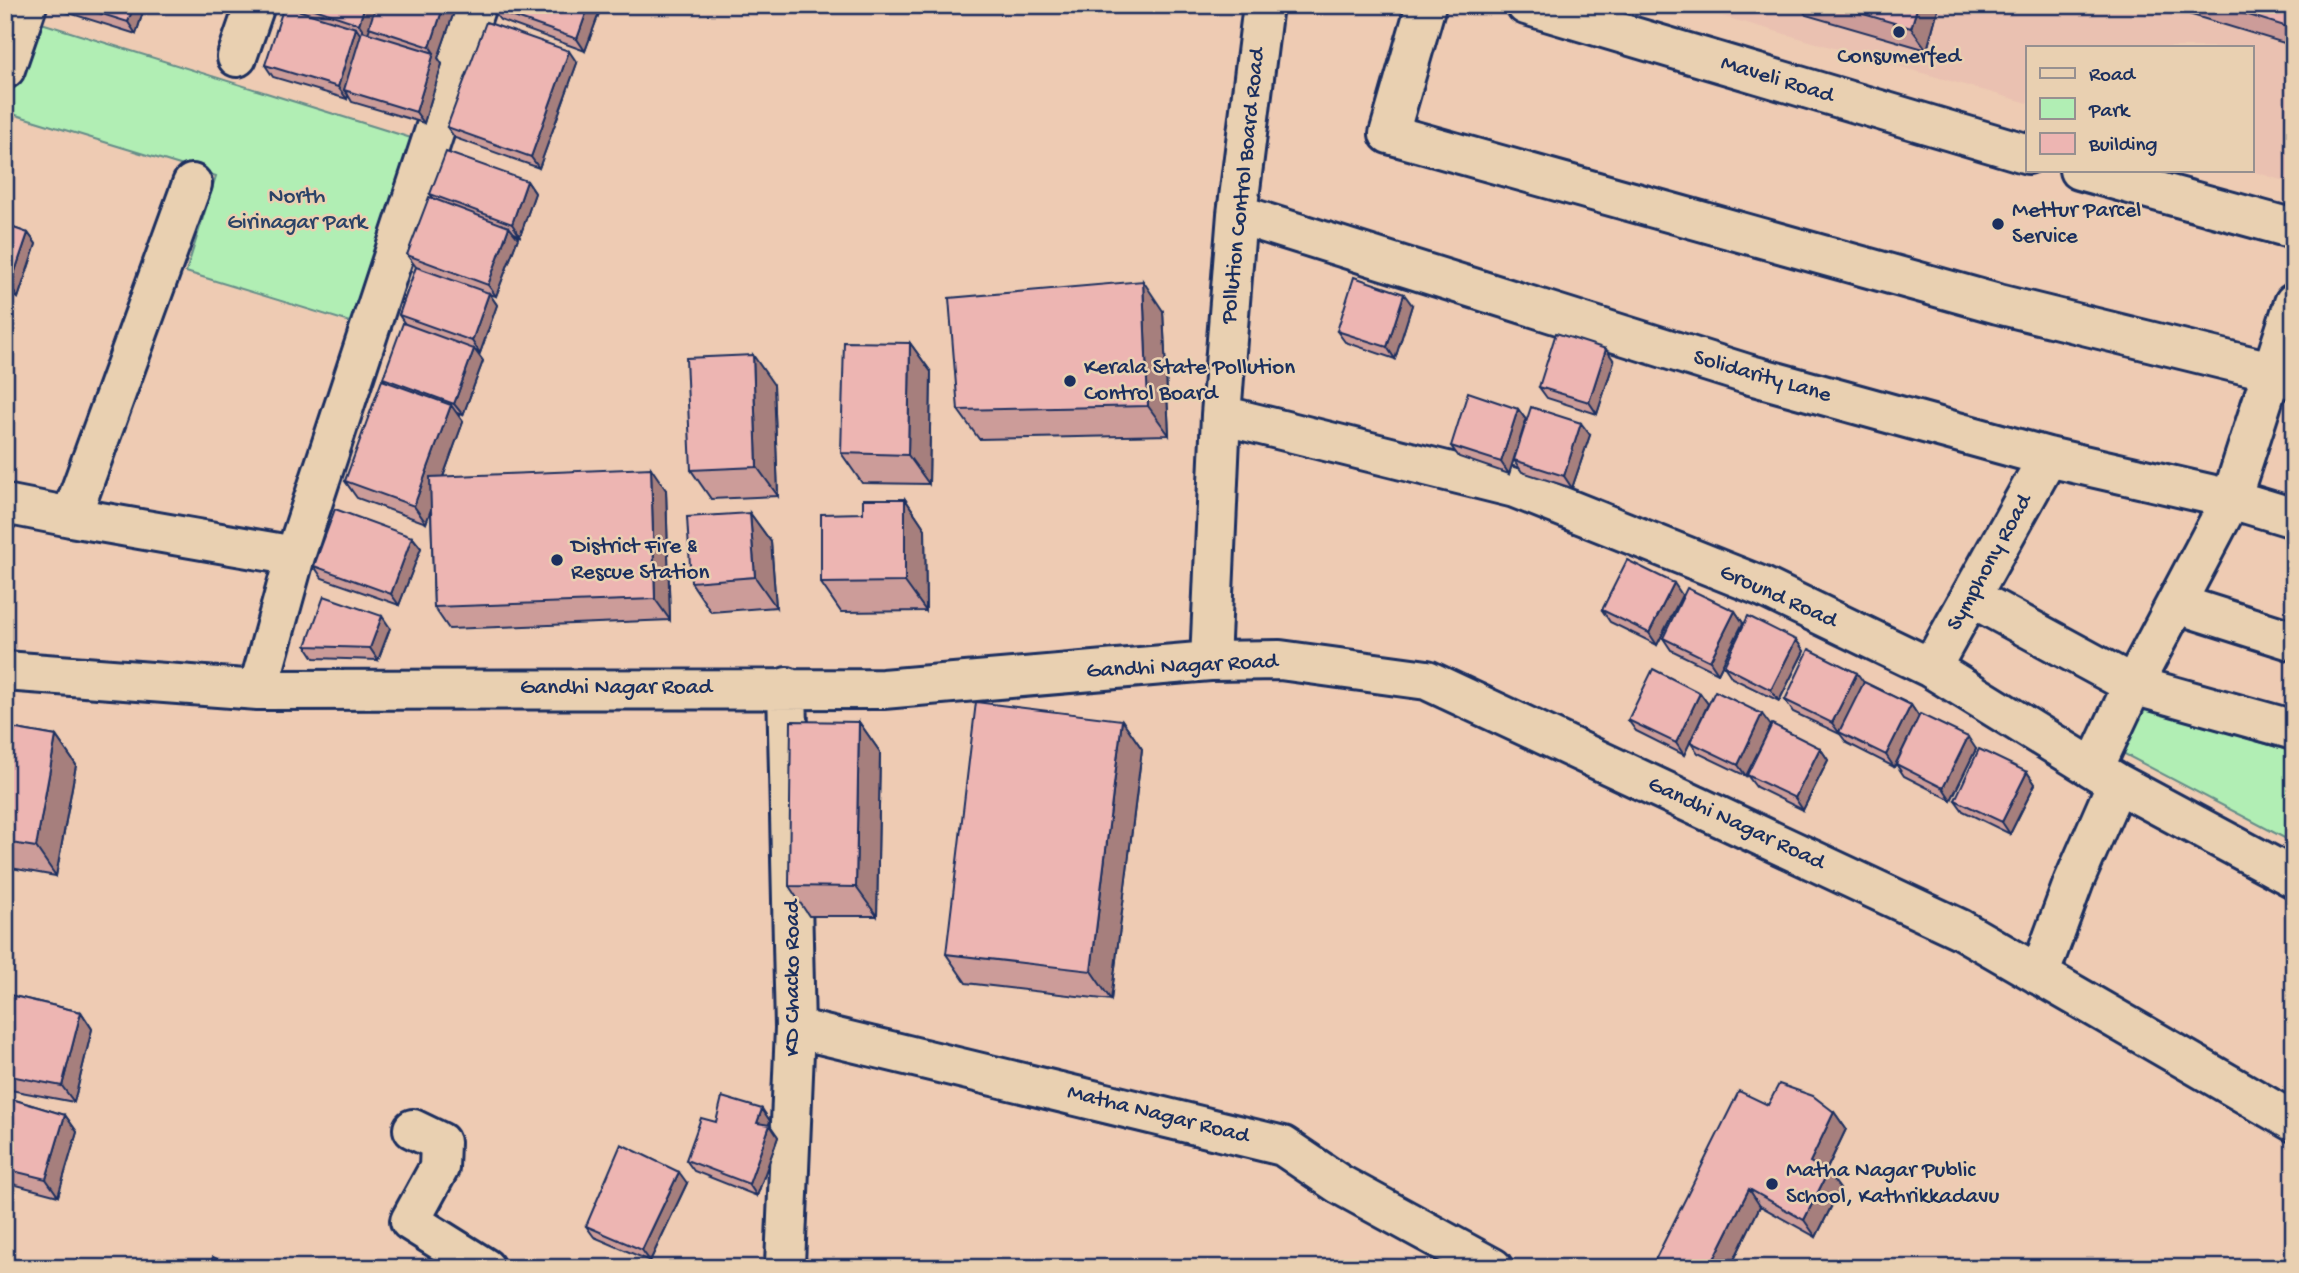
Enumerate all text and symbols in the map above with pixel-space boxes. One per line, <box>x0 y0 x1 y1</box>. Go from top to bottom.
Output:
marker: Consumerfed <box>1891 24 1907 40</box>
place label: Consumerfed <box>1837 44 1962 71</box>
street label: Pollution Control Board Road <box>1216 45 1272 326</box>
legend <box>2026 46 2254 172</box>
street label: Maveli Road <box>1717 50 1838 110</box>
text: Road <box>2089 64 2137 89</box>
text: Park <box>2088 100 2132 125</box>
text: Building <box>2088 134 2158 159</box>
park label: North Girinagar Park <box>227 184 370 237</box>
place label: Mettur Parcel Service <box>2012 198 2141 251</box>
marker: Mettur Parcel Service <box>1990 216 2006 232</box>
street label: Solidarity Lane <box>1690 344 1835 410</box>
place label: Kerala State Pollution Control Board <box>1084 355 1295 408</box>
marker: Kerala State Pollution Control Board <box>1062 373 1078 389</box>
street label: Symphony Road <box>1941 489 2039 636</box>
place label: District Fire & Rescue Station <box>569 534 709 587</box>
marker: District Fire & Rescue Station <box>549 552 565 568</box>
street label: Ground Road <box>1715 559 1842 635</box>
street label: Gandhi Nagar Road <box>1085 648 1280 686</box>
street label: Gandhi Nagar Road <box>520 675 713 702</box>
street label: Gandhi Nagar Road <box>1643 771 1830 877</box>
street label: KD Chacko Road <box>780 898 807 1056</box>
street label: Matha Nagar Road <box>1064 1079 1253 1151</box>
place label: Matha Nagar Public School, Kathrikkadavu <box>1786 1158 1999 1211</box>
marker: Matha Nagar Public School, Kathrikkadavu <box>1764 1176 1780 1192</box>

